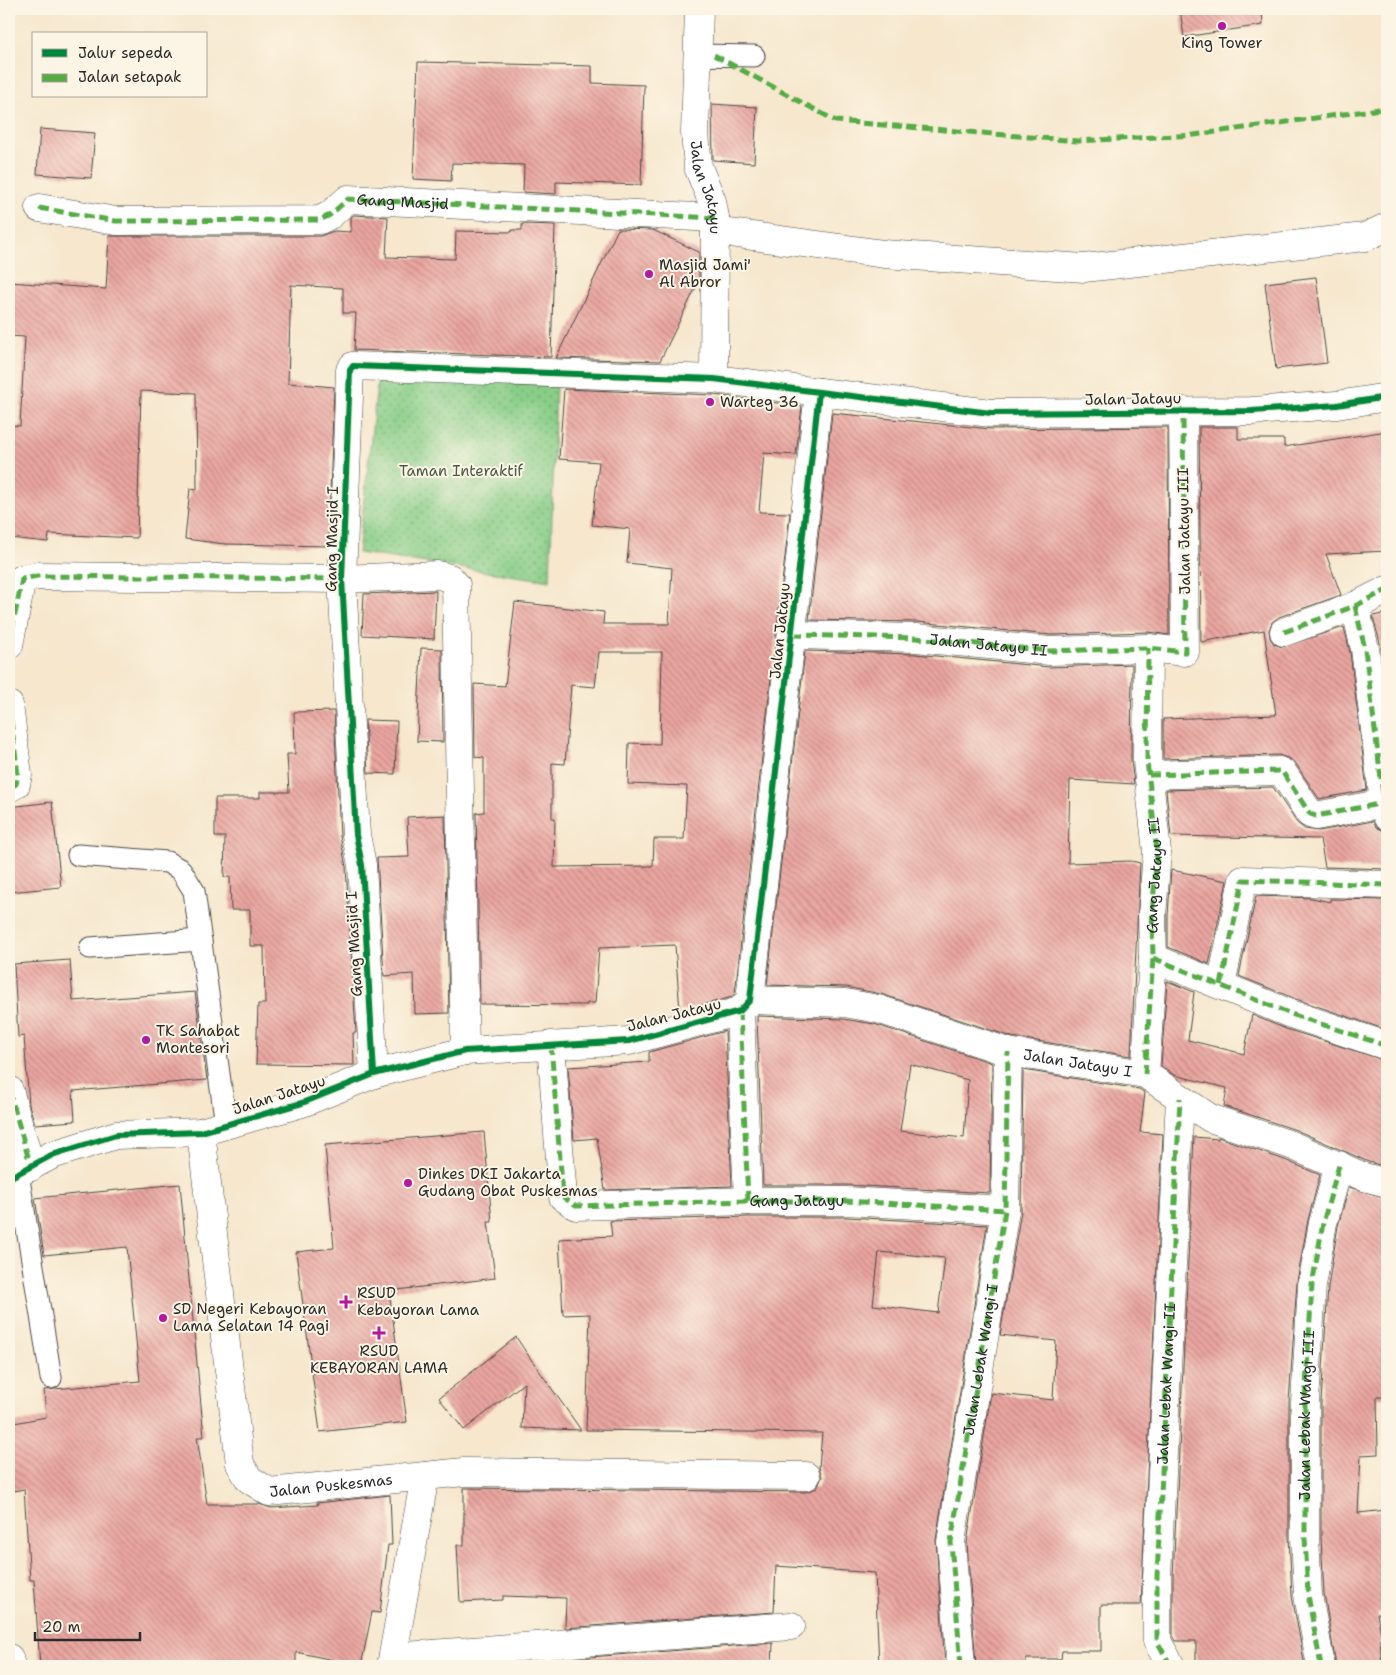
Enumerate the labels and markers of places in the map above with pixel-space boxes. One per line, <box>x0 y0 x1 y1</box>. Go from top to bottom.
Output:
marker: King Tower <box>1216 20 1228 32</box>
place label: King Tower <box>1181 33 1263 53</box>
place label: Masjid Jami' Al Abror <box>659 255 751 292</box>
marker: Masjid Jami' Al Abror <box>643 268 655 280</box>
place label: Warteg 36 <box>720 392 799 412</box>
marker: Warteg 36 <box>704 396 716 408</box>
place label: TK Sahabat Montesori <box>156 1021 240 1058</box>
marker: TK Sahabat Montesori <box>140 1034 152 1046</box>
place label: Dinkes DKI Jakarta Gudang Obat Puskesmas <box>418 1164 598 1201</box>
marker: Dinkes DKI Jakarta Gudang Obat Puskesmas <box>402 1177 414 1189</box>
place label: RSUD Kebayoran Lama <box>357 1283 480 1320</box>
marker: RSUD Kebayoran Lama <box>339 1295 353 1309</box>
place label: SD Negeri Kebayoran Lama Selatan 14 Pagi <box>173 1299 329 1336</box>
marker: SD Negeri Kebayoran Lama Selatan 14 Pagi <box>157 1312 169 1324</box>
marker: RSUD KEBAYORAN LAMA <box>372 1326 386 1340</box>
place label: RSUD KEBAYORAN LAMA <box>310 1341 448 1378</box>

